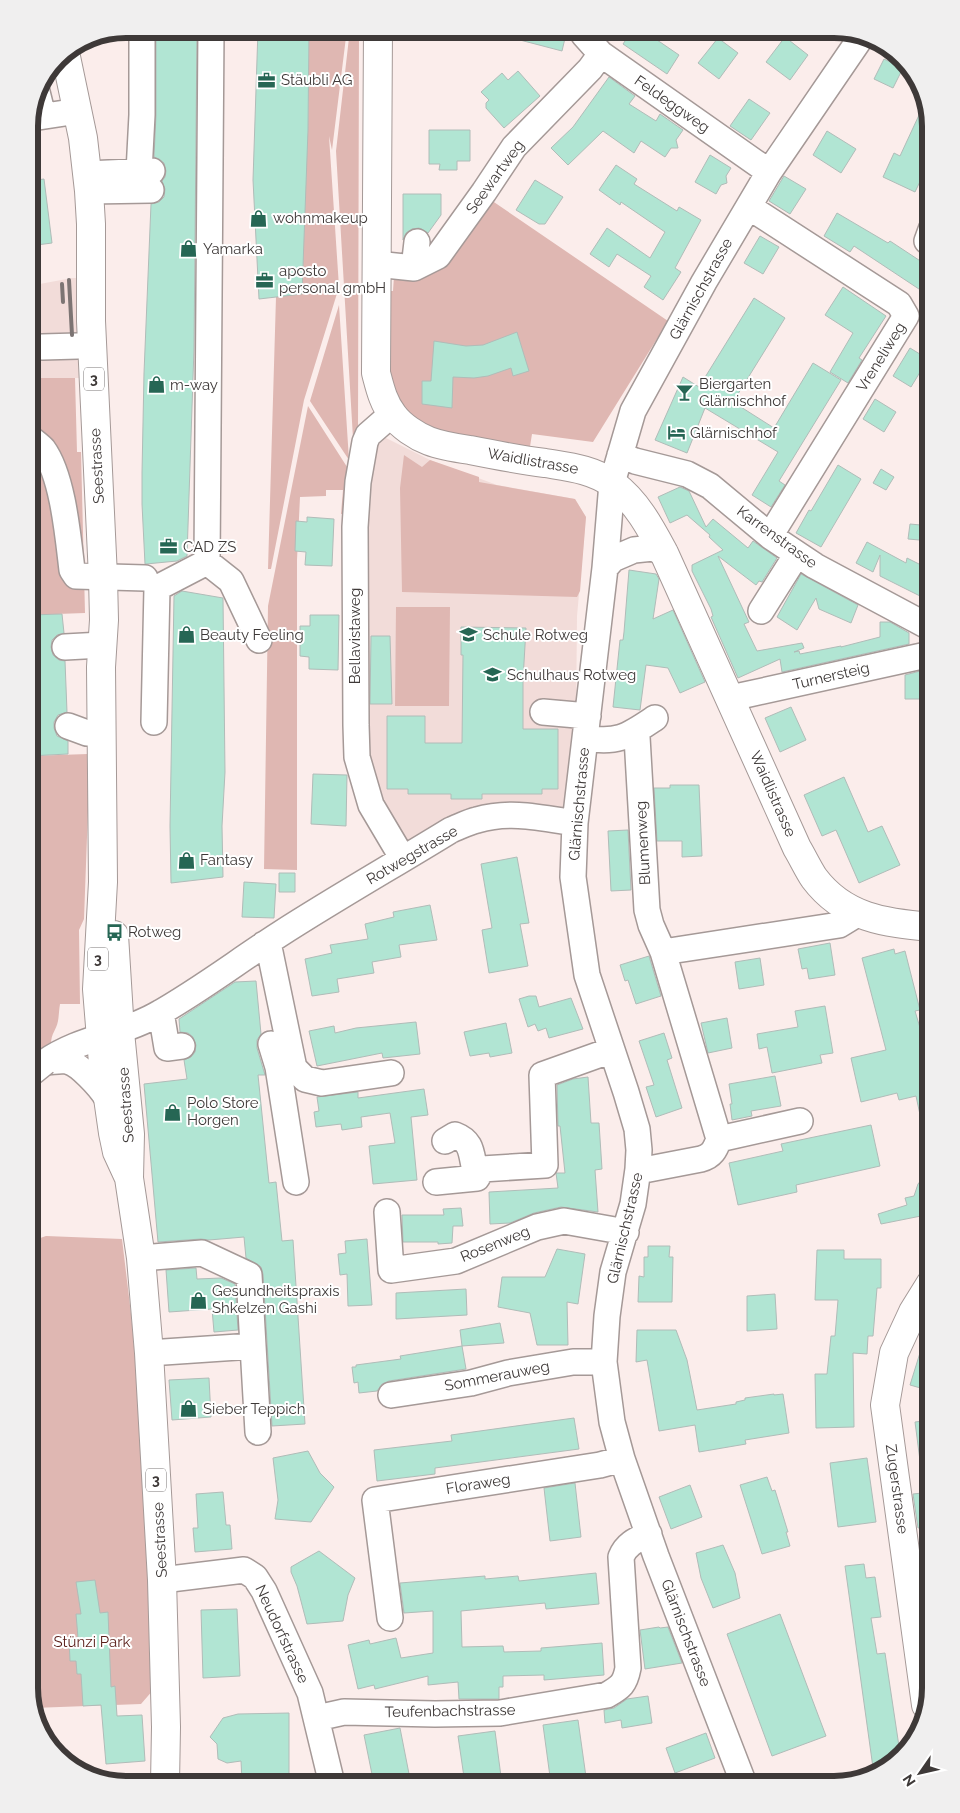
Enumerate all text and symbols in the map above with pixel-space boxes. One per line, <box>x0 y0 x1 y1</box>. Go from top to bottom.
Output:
office icon: Stäubli AG <box>257 70 277 90</box>
place label: Stäubli AG <box>281 71 353 89</box>
street label: Feldeggweg <box>631 71 713 137</box>
street label: Seewartweg <box>462 137 528 217</box>
shop icon: wohnmakeup <box>249 208 269 228</box>
place label: wohnmakeup <box>273 209 368 227</box>
street label: Glärnischstrasse <box>666 235 736 343</box>
shop icon: Yamarka <box>179 239 199 259</box>
place label: Yamarka <box>203 240 263 258</box>
place label: aposto personal gmbH <box>279 262 386 297</box>
office icon: aposto personal gmbH <box>255 270 275 290</box>
street label: Vreneliweg <box>853 319 909 395</box>
road number: 3 <box>84 368 104 390</box>
shop icon: m-way <box>146 375 166 395</box>
place label: Biergarten Glärnischhof <box>699 375 787 410</box>
place label: m-way <box>170 376 218 394</box>
bar icon: Biergarten Glärnischhof <box>675 383 695 403</box>
hotel icon: Glärnischhof <box>666 423 686 443</box>
place label: Glärnischhof <box>690 424 778 442</box>
street label: Seestrasse <box>86 428 108 504</box>
street label: Waidlistrasse <box>486 444 580 478</box>
street label: Karrenstrasse <box>733 502 821 572</box>
office icon: CAD ZS <box>159 537 179 557</box>
place label: CAD ZS <box>183 538 236 556</box>
street label: Bellavistaweg <box>346 588 364 684</box>
shop icon: Beauty Feeling <box>176 625 196 645</box>
school or university icon: Schule Rotweg <box>459 625 479 645</box>
place label: Beauty Feeling <box>200 626 304 644</box>
place label: Schule Rotweg <box>483 626 588 644</box>
street label: Turnersteig <box>791 658 871 694</box>
school or university icon: Schulhaus Rotweg <box>483 665 503 685</box>
place label: Schulhaus Rotweg <box>507 666 636 684</box>
street label: Glärnischstrasse <box>565 747 593 861</box>
street label: Waidlistrasse <box>746 748 800 840</box>
street label: Blumenweg <box>632 801 654 885</box>
street label: Rotwegstrasse <box>363 822 461 888</box>
shop icon: Fantasy <box>176 850 196 870</box>
place label: Fantasy <box>200 851 253 869</box>
bus stop icon: Rotweg <box>104 922 124 942</box>
place label: Rotweg <box>128 923 181 941</box>
road number: 3 <box>88 948 108 971</box>
street label: Seestrasse <box>114 1066 138 1143</box>
place label: Polo Store Horgen <box>187 1094 259 1129</box>
shop icon: Polo Store Horgen <box>163 1102 183 1122</box>
street label: Glärnischstrasse <box>603 1171 647 1285</box>
street label: Rosenweg <box>458 1222 532 1266</box>
place label: Gesundheitspraxis Shkelzen Gashi <box>212 1282 340 1317</box>
shop icon: Gesundheitspraxis Shkelzen Gashi <box>188 1290 208 1310</box>
street label: Sommerauweg <box>443 1357 551 1395</box>
shop icon: Sieber Teppich <box>179 1399 199 1419</box>
place label: Sieber Teppich <box>203 1400 306 1418</box>
street label: Zugerstrasse <box>882 1443 912 1535</box>
road number: 3 <box>146 1468 166 1492</box>
street label: Floraweg <box>444 1470 512 1498</box>
street label: Seestrasse <box>149 1502 171 1578</box>
street label: Glärnischstrasse <box>657 1577 715 1689</box>
street label: Neudorfstrasse <box>251 1582 313 1686</box>
park label: Stünzi Park <box>54 1633 130 1651</box>
street label: Teufenbachstrasse <box>384 1701 516 1721</box>
north arrow <box>895 1748 945 1798</box>
text: N <box>900 1771 919 1789</box>

